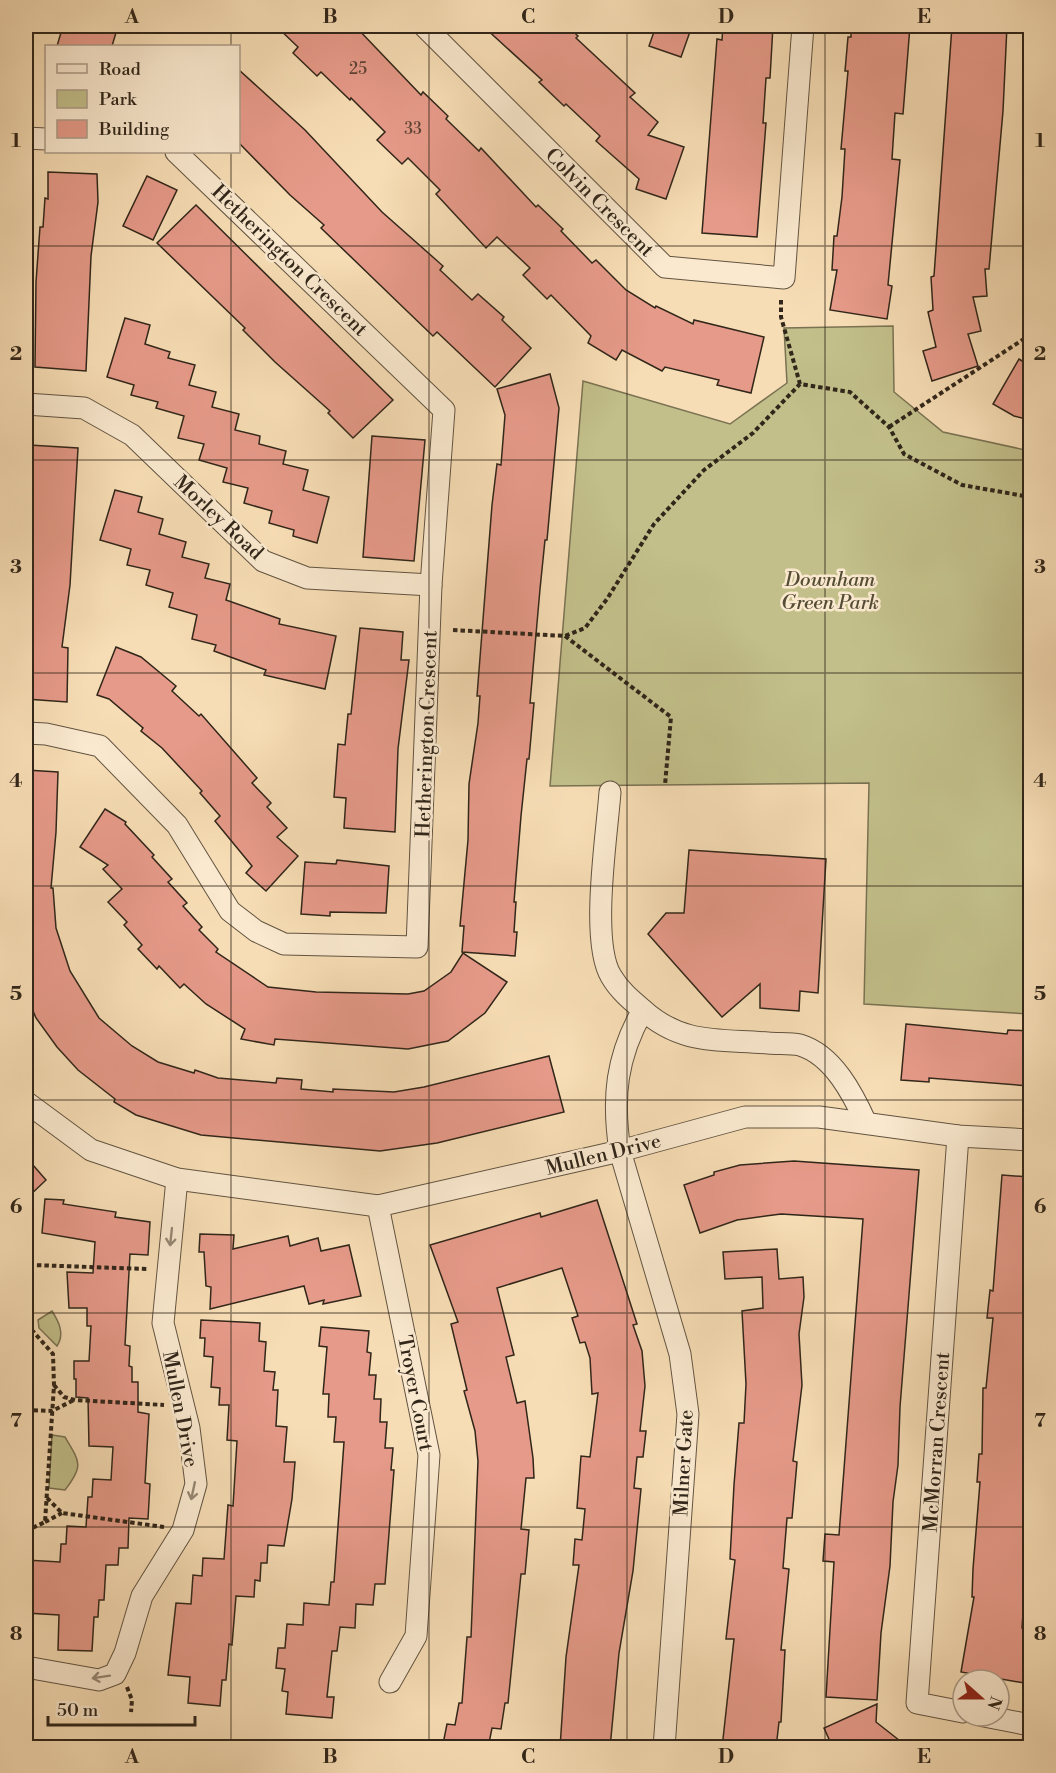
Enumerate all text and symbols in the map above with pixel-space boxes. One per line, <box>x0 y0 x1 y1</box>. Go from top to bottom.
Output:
text: A <box>124 5 140 30</box>
text: B <box>322 5 338 30</box>
text: C <box>521 5 535 30</box>
text: D <box>718 5 734 30</box>
text: E <box>917 5 931 30</box>
legend <box>45 45 240 153</box>
text: Road <box>99 58 142 81</box>
house number: 25 <box>349 59 367 79</box>
text: Park <box>99 88 138 111</box>
text: Building <box>98 118 170 141</box>
house number: 33 <box>404 119 422 139</box>
text: 1 <box>11 129 21 154</box>
text: 1 <box>1035 129 1045 154</box>
street label: Colvin Crescent <box>539 143 659 263</box>
street label: Hetherington Crescent <box>206 180 372 342</box>
text: 2 <box>10 342 22 367</box>
text: 2 <box>1034 342 1046 367</box>
street label: Morley Road <box>168 470 268 566</box>
text: 3 <box>10 555 22 580</box>
text: 3 <box>1034 555 1046 580</box>
park label: Downham Green Park <box>781 568 879 616</box>
street label: Hetherington Crescent <box>411 630 444 838</box>
text: 4 <box>9 769 23 794</box>
text: 4 <box>1033 769 1047 794</box>
text: 5 <box>10 982 22 1007</box>
text: 5 <box>1034 982 1046 1007</box>
street label: Mullen Drive <box>543 1129 664 1182</box>
text: 6 <box>10 1195 23 1220</box>
text: 6 <box>1034 1195 1047 1220</box>
one-way arrow <box>165 1227 176 1246</box>
street label: Troyer Court <box>391 1333 438 1453</box>
street label: Mullen Drive <box>156 1349 203 1470</box>
street label: McMorran Crescent <box>919 1351 956 1533</box>
text: 7 <box>10 1409 22 1434</box>
street label: Milner Gate <box>669 1409 700 1517</box>
text: 7 <box>1034 1409 1046 1434</box>
one-way arrow <box>187 1481 198 1500</box>
text: 8 <box>10 1622 23 1647</box>
text: 8 <box>1034 1622 1047 1647</box>
north arrow <box>951 1668 1011 1728</box>
one-way arrow <box>92 1672 111 1683</box>
scale bar <box>48 1689 195 1727</box>
text: N <box>982 1694 1006 1713</box>
text: 50 m <box>57 1699 99 1722</box>
text: A <box>124 1745 140 1770</box>
text: B <box>322 1745 338 1770</box>
text: C <box>521 1745 535 1770</box>
text: D <box>718 1745 734 1770</box>
text: E <box>917 1745 931 1770</box>

